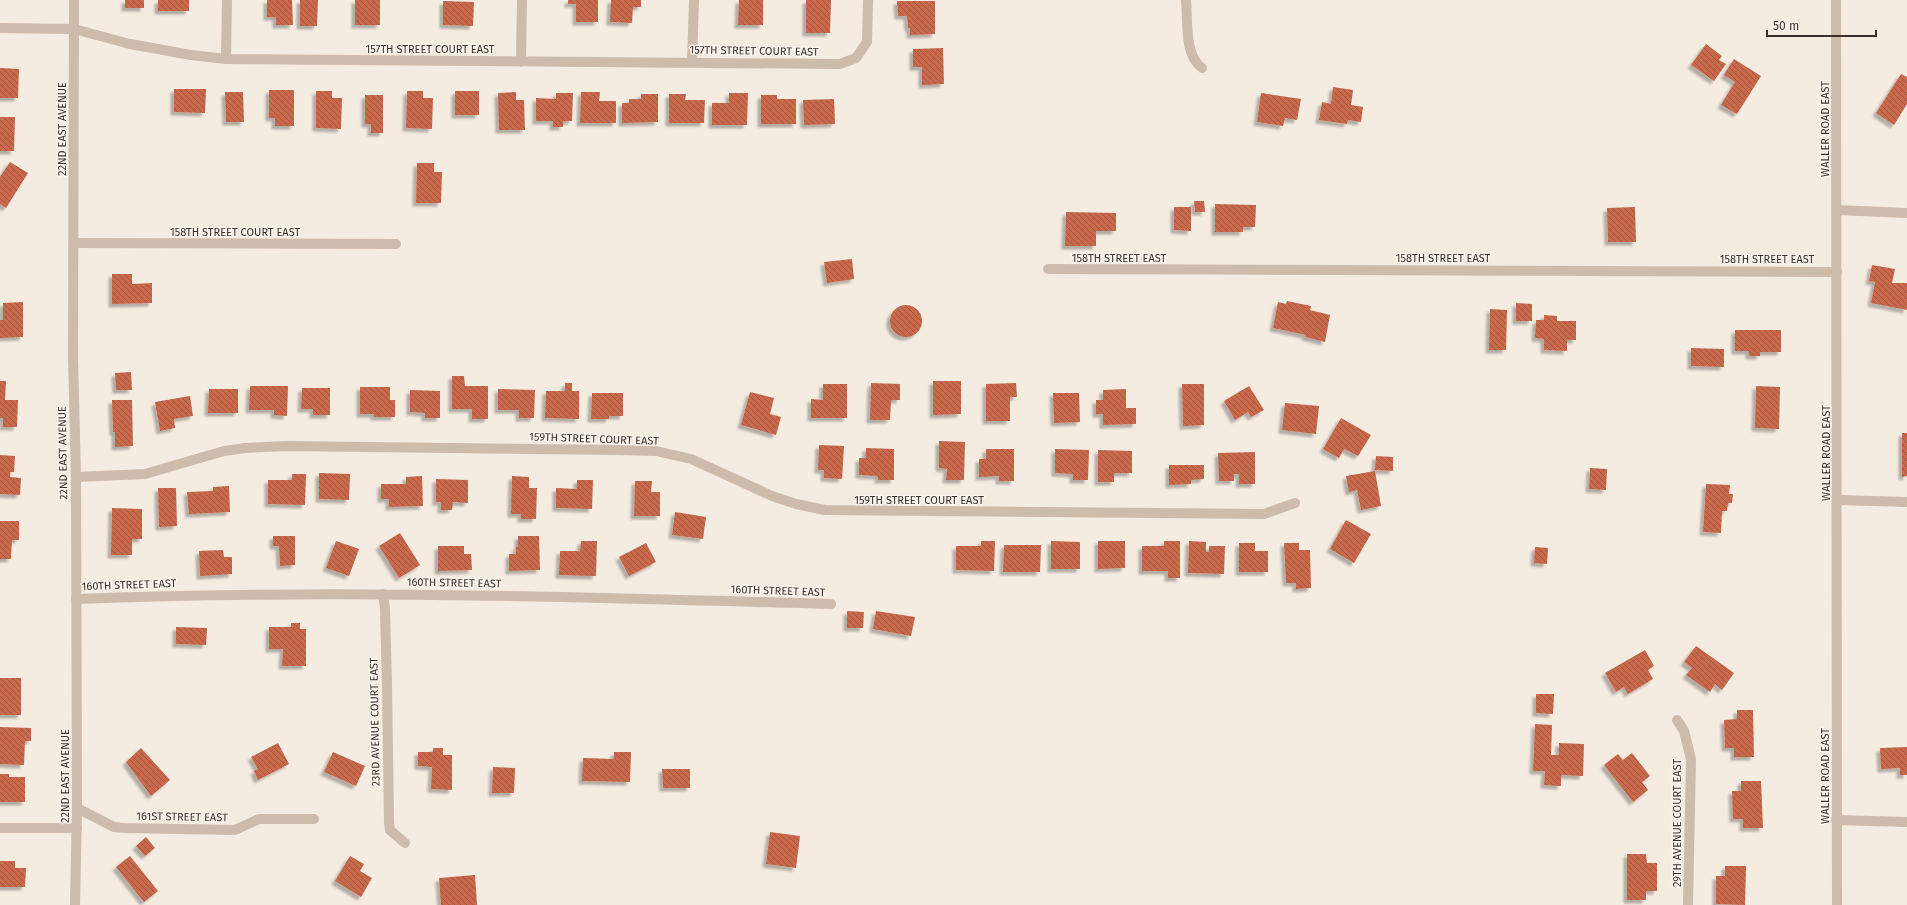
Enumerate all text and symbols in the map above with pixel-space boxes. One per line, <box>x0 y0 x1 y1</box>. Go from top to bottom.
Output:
scale bar <box>1767 12 1876 38</box>
text: 50 m <box>1773 19 1799 33</box>
street label: 157TH STREET COURT EAST <box>366 43 495 56</box>
street label: 157TH STREET COURT EAST <box>689 43 819 59</box>
street label: WALLER ROAD EAST <box>1819 81 1832 177</box>
street label: 22ND EAST AVENUE <box>56 82 69 176</box>
street label: 158TH STREET COURT EAST <box>170 226 300 239</box>
street label: 158TH STREET EAST <box>1072 252 1166 265</box>
street label: 158TH STREET EAST <box>1396 252 1490 265</box>
street label: 158TH STREET EAST <box>1720 253 1814 266</box>
street label: WALLER ROAD EAST <box>1820 405 1833 501</box>
street label: 22ND EAST AVENUE <box>56 406 70 500</box>
street label: 159TH STREET COURT EAST <box>529 430 659 448</box>
street label: 159TH STREET COURT EAST <box>854 494 984 507</box>
street label: 160TH STREET EAST <box>407 576 502 590</box>
street label: 160TH STREET EAST <box>81 577 177 593</box>
street label: 160TH STREET EAST <box>730 583 826 599</box>
street label: 23RD AVENUE COURT EAST <box>367 657 383 786</box>
street label: WALLER ROAD EAST <box>1819 728 1832 824</box>
street label: 22ND EAST AVENUE <box>59 729 72 823</box>
street label: 29TH AVENUE COURT EAST <box>1671 759 1684 887</box>
street label: 161ST STREET EAST <box>136 810 228 824</box>

